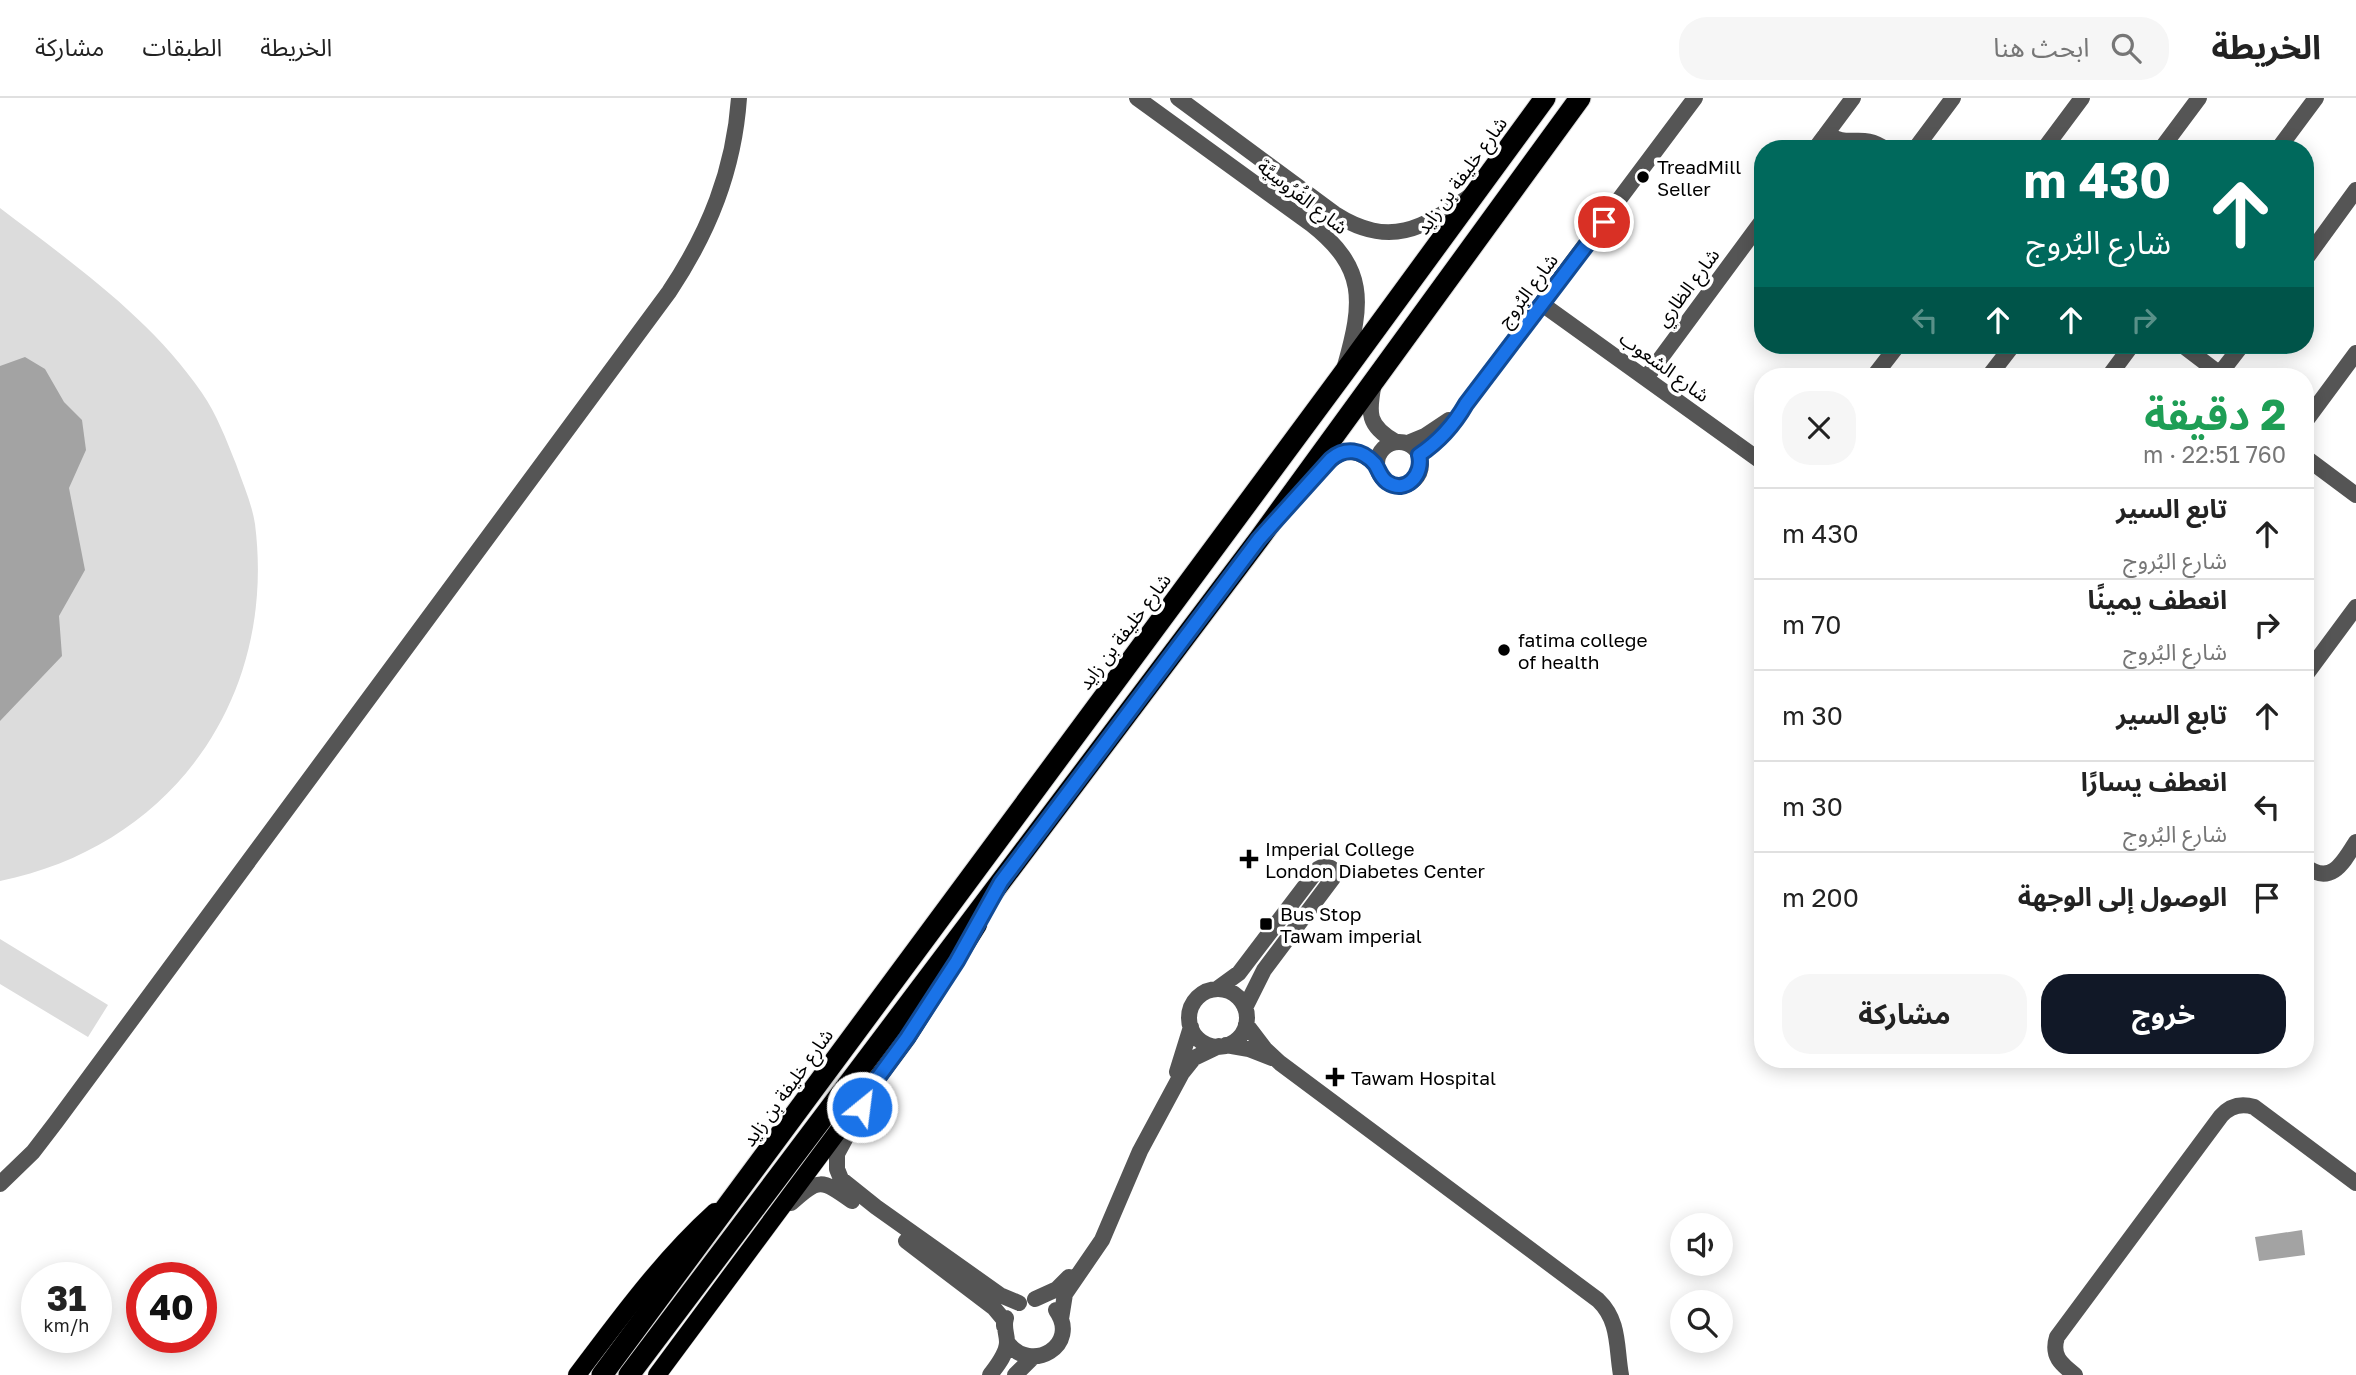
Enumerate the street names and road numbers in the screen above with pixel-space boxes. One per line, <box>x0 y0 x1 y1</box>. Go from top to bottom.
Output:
street label: شارع خليفة بن زايد <box>1411 112 1514 240</box>
street label: شارع الفُرُوسِيَّة <box>1252 154 1353 241</box>
street label: شارع الظاري <box>1650 243 1727 333</box>
street label: شارع البُروج <box>1492 249 1564 333</box>
street label: شارع الشعوب <box>1614 326 1714 409</box>
street label: شارع خليفة بن زايد <box>1073 568 1178 696</box>
street label: شارع خليفة بن زايد <box>737 1024 840 1152</box>

